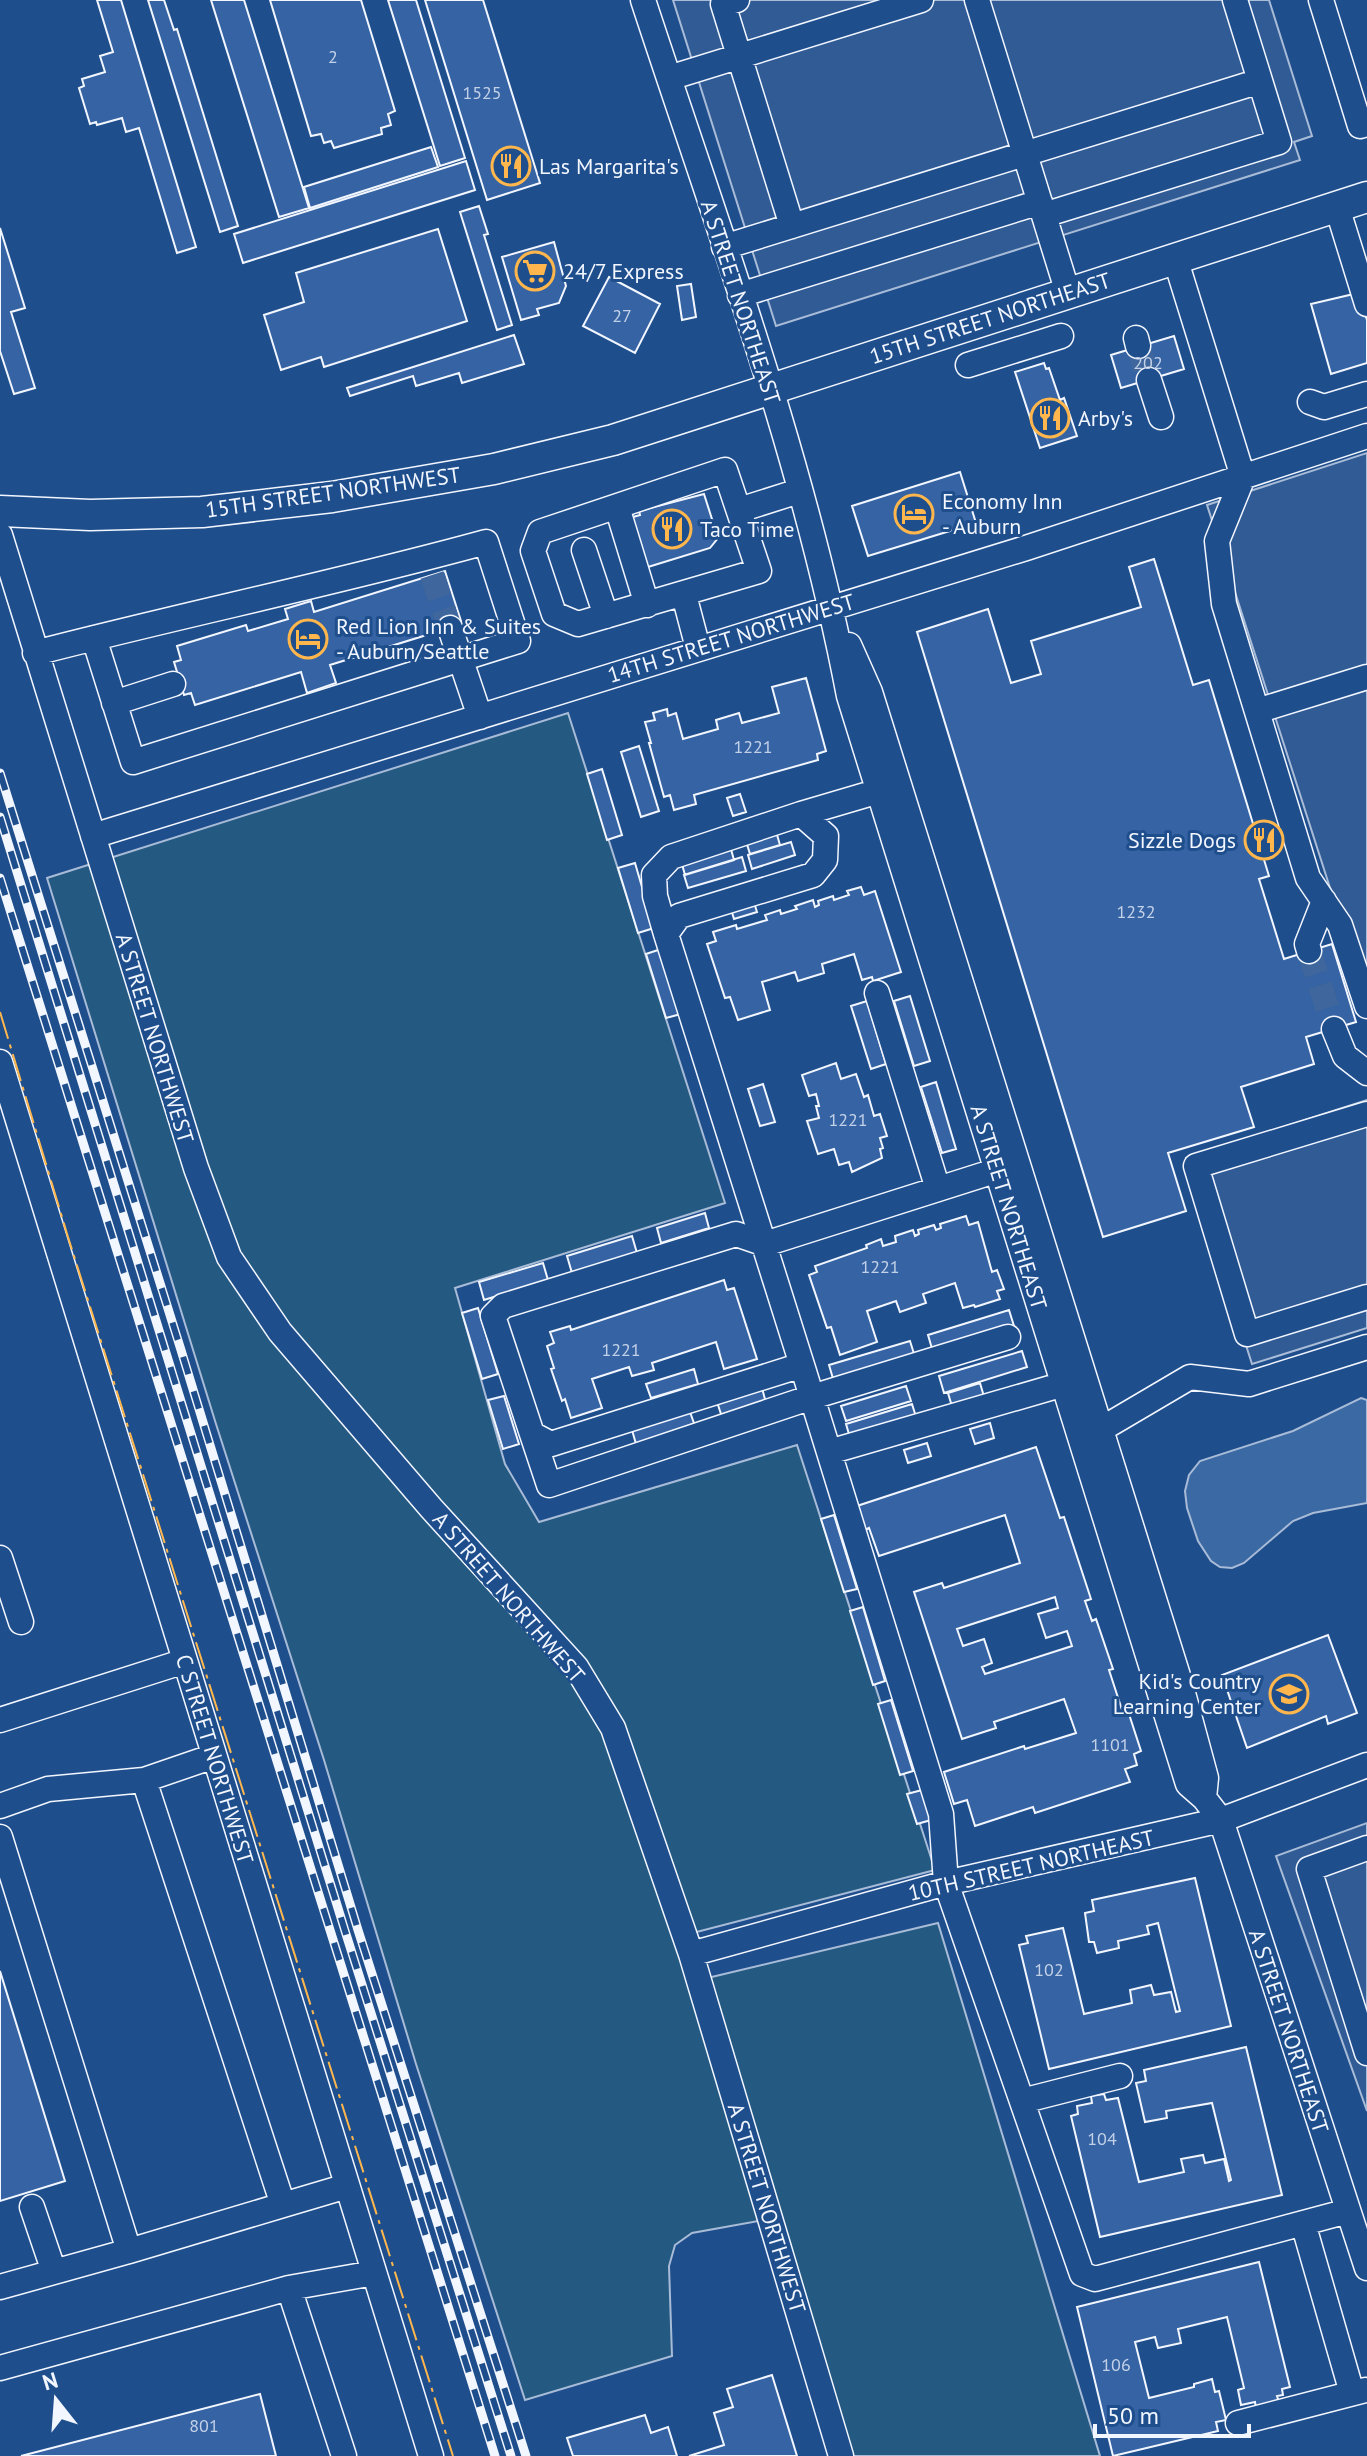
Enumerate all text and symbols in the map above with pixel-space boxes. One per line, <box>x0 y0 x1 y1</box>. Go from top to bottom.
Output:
house number: 2 <box>328 45 338 68</box>
house number: 1525 <box>462 81 502 104</box>
restaurant icon: Las Margarita's <box>490 145 532 187</box>
place label: Las Margarita's <box>539 152 679 180</box>
street label: A STREET NORTHEAST <box>695 196 787 408</box>
supermarket icon: 24/7 Express <box>514 250 556 292</box>
place label: 24/7 Express <box>563 257 684 285</box>
street label: 15TH STREET NORTHEAST <box>866 266 1114 370</box>
house number: 27 <box>612 304 632 327</box>
house number: 202 <box>1133 351 1163 374</box>
restaurant icon: Arby's <box>1029 397 1071 439</box>
place label: Arby's <box>1078 404 1133 432</box>
street label: 15TH STREET NORTHWEST <box>204 460 462 524</box>
place label: Economy Inn - Auburn <box>942 487 1063 540</box>
hotel icon: Economy Inn - Auburn <box>893 493 935 535</box>
restaurant icon: Taco Time <box>651 508 693 550</box>
place label: Taco Time <box>700 515 794 543</box>
street label: 14TH STREET NORTHWEST <box>604 587 858 689</box>
place label: Red Lion Inn & Suites - Auburn/Seattle <box>336 612 541 665</box>
hotel icon: Red Lion Inn & Suites - Auburn/Seattle <box>287 618 329 660</box>
house number: 1221 <box>733 735 773 758</box>
restaurant icon: Sizzle Dogs <box>1243 819 1285 861</box>
place label: Sizzle Dogs <box>1128 826 1236 854</box>
house number: 1232 <box>1116 900 1156 923</box>
street label: A STREET NORTHWEST <box>110 930 200 1146</box>
street label: A STREET NORTHEAST <box>965 1101 1053 1313</box>
house number: 1221 <box>828 1108 868 1131</box>
house number: 1221 <box>860 1255 900 1278</box>
house number: 1221 <box>601 1338 641 1361</box>
street label: A STREET NORTHWEST <box>427 1506 591 1688</box>
street label: C STREET NORTHWEST <box>170 1651 260 1867</box>
place label: Kid's Country Learning Center <box>1113 1667 1262 1720</box>
school or university icon: Kid's Country Learning Center <box>1268 1673 1310 1715</box>
house number: 1101 <box>1090 1733 1130 1756</box>
street label: 10TH STREET NORTHEAST <box>905 1823 1157 1907</box>
street label: A STREET NORTHEAST <box>1243 1925 1335 2137</box>
house number: 102 <box>1034 1958 1064 1981</box>
street label: A STREET NORTHWEST <box>722 2100 812 2316</box>
house number: 104 <box>1087 2127 1117 2150</box>
house number: 106 <box>1101 2353 1131 2376</box>
north arrow <box>16 2360 96 2440</box>
text: N <box>39 2365 61 2396</box>
scale bar <box>1095 2388 1249 2438</box>
text: 50 m <box>1107 2400 1159 2431</box>
house number: 801 <box>189 2414 219 2437</box>

